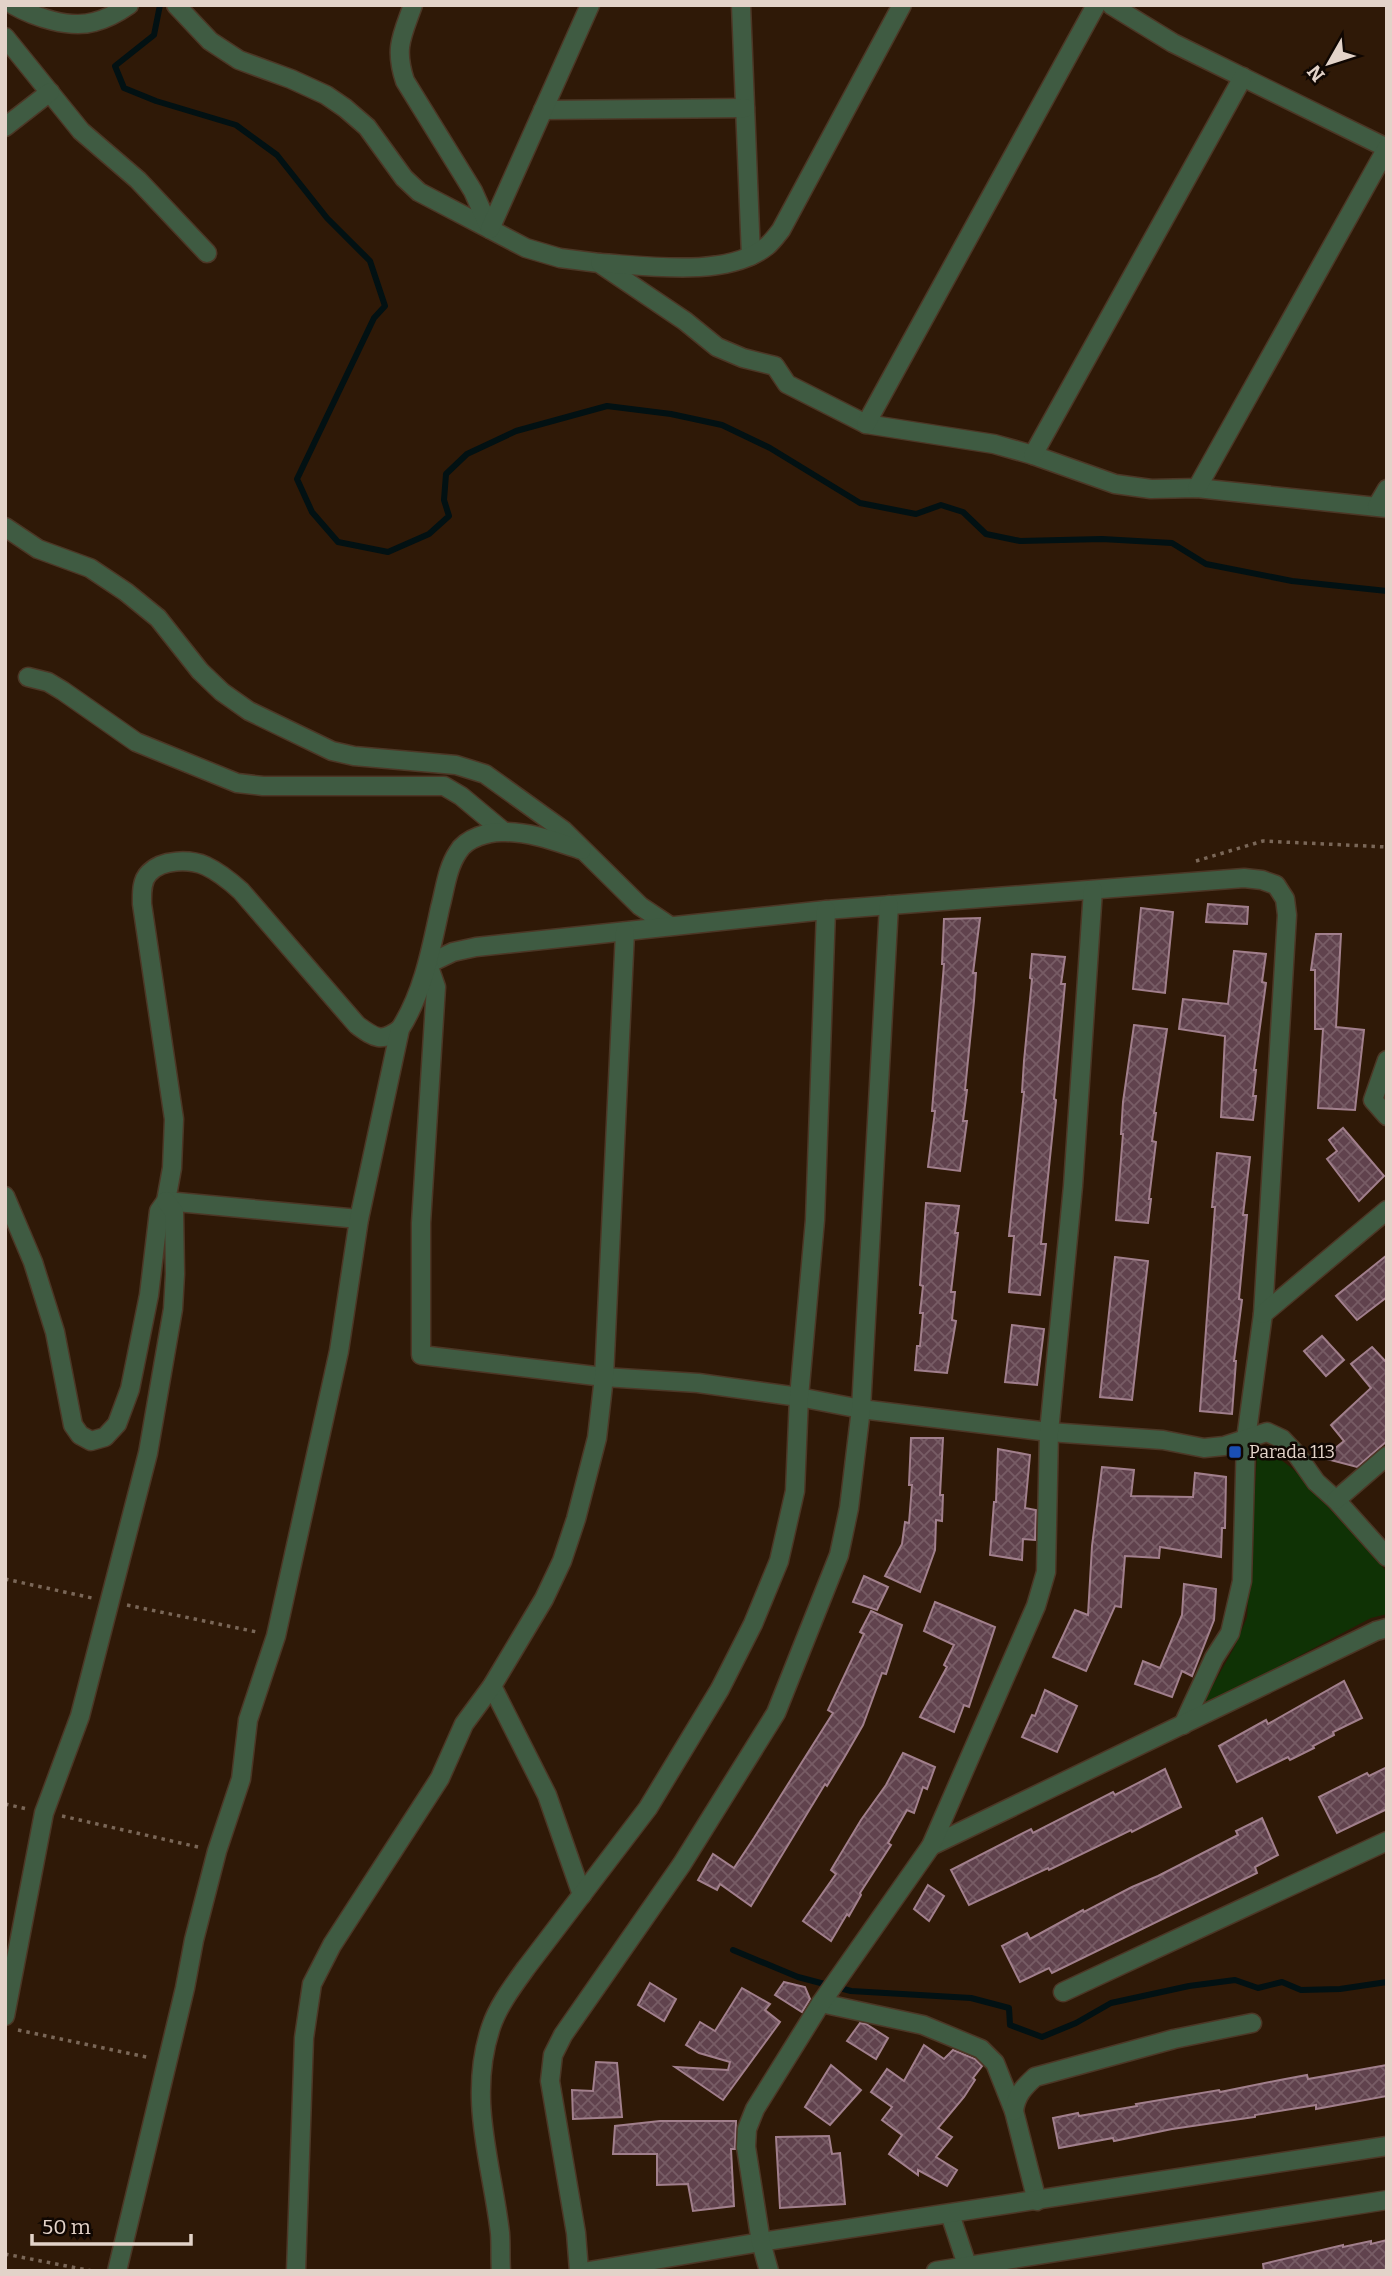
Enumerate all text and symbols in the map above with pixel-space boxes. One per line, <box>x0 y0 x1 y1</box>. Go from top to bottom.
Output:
north arrow <box>1294 28 1364 98</box>
text: N <box>1302 60 1330 86</box>
place label: Parada 113 <box>1249 1441 1335 1463</box>
marker: Parada 113 <box>1227 1444 1243 1460</box>
scale bar <box>32 2202 191 2246</box>
text: 50 m <box>42 2214 91 2240</box>

